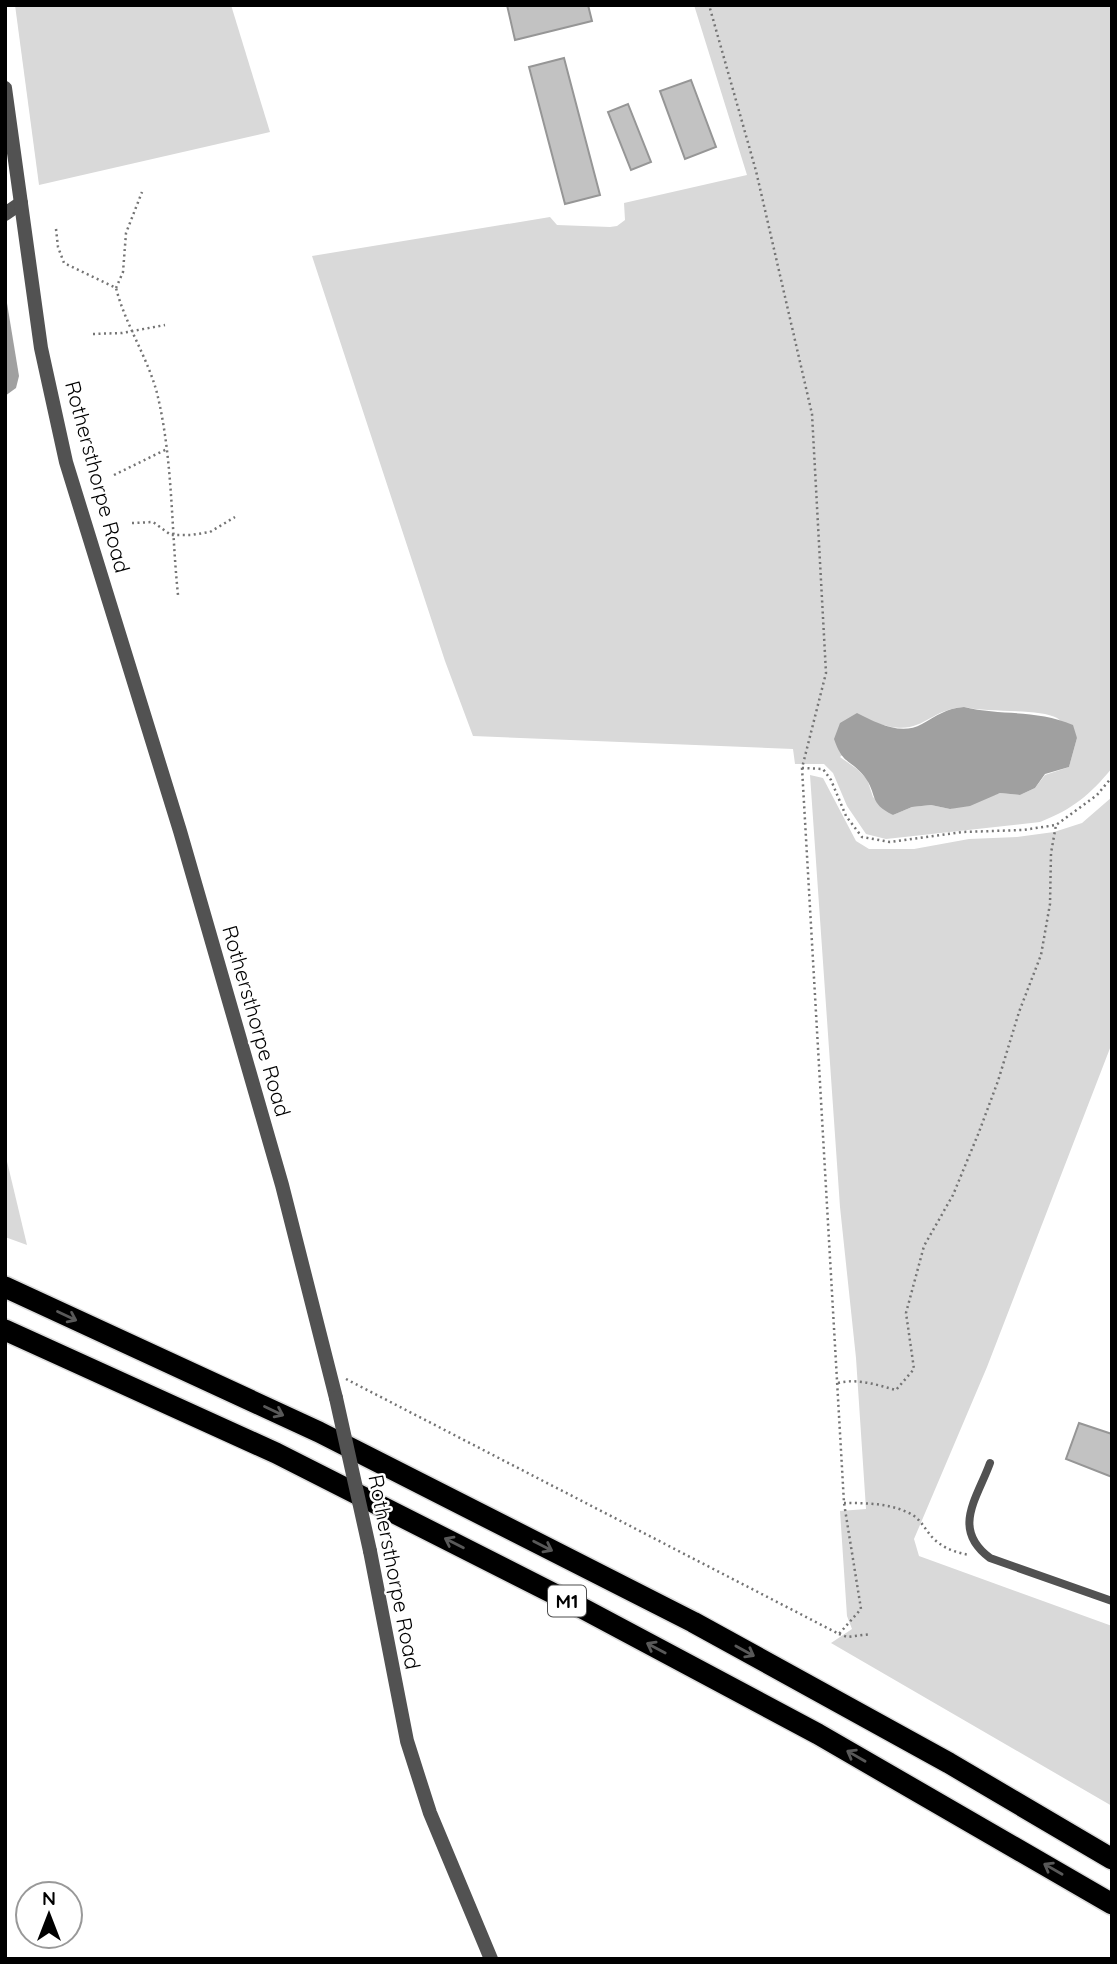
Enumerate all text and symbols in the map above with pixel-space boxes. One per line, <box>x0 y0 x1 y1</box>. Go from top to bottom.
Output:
street label: Rothersthorpe Road <box>60 378 136 576</box>
street label: Rothersthorpe Road <box>217 922 297 1119</box>
one-way arrow <box>56 1309 77 1323</box>
one-way arrow <box>263 1405 284 1418</box>
street label: Rothersthorpe Road <box>363 1472 427 1671</box>
one-way arrow <box>444 1536 465 1550</box>
one-way arrow <box>532 1539 553 1553</box>
road number: M1 <box>548 1586 586 1616</box>
one-way arrow <box>646 1640 666 1654</box>
one-way arrow <box>734 1644 754 1658</box>
one-way arrow <box>846 1749 866 1763</box>
one-way arrow <box>1043 1862 1064 1875</box>
north arrow <box>14 1880 84 1950</box>
text: N <box>42 1886 56 1910</box>

